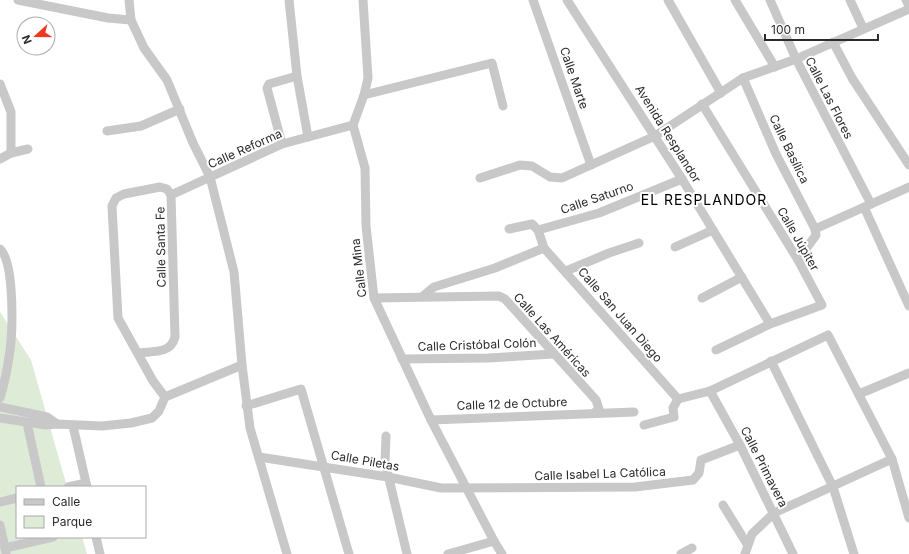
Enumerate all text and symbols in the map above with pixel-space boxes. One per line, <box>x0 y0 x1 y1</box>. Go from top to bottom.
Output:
north arrow <box>16 16 56 56</box>
scale bar <box>765 16 878 42</box>
text: 100 m <box>771 22 805 37</box>
text: N <box>19 33 35 46</box>
street label: Calle Marte <box>557 45 592 111</box>
street label: Calle Las Flores <box>802 54 857 141</box>
street label: Avenida Resplandor <box>632 82 705 186</box>
street label: Calle Basílica <box>766 112 813 186</box>
street label: Calle Reforma <box>205 126 284 172</box>
street label: Calle Saturno <box>558 178 635 217</box>
district label: EL RESPLANDOR <box>641 191 767 208</box>
street label: Calle Júpiter <box>774 204 823 274</box>
street label: Calle Santa Fe <box>152 206 169 288</box>
street label: Calle Mina <box>347 238 370 298</box>
street label: Calle San Juan Diego <box>575 264 666 365</box>
street label: Calle Las Américas <box>511 289 594 380</box>
street label: Calle Cristóbal Colón <box>417 335 537 354</box>
street label: Calle 12 de Octubre <box>456 394 568 413</box>
street label: Calle Primavera <box>738 424 791 510</box>
street label: Calle Piletas <box>330 447 400 474</box>
street label: Calle Isabel La Católica <box>534 464 666 483</box>
legend <box>16 486 146 538</box>
text: Calle <box>52 494 80 509</box>
text: Parque <box>52 514 92 529</box>

